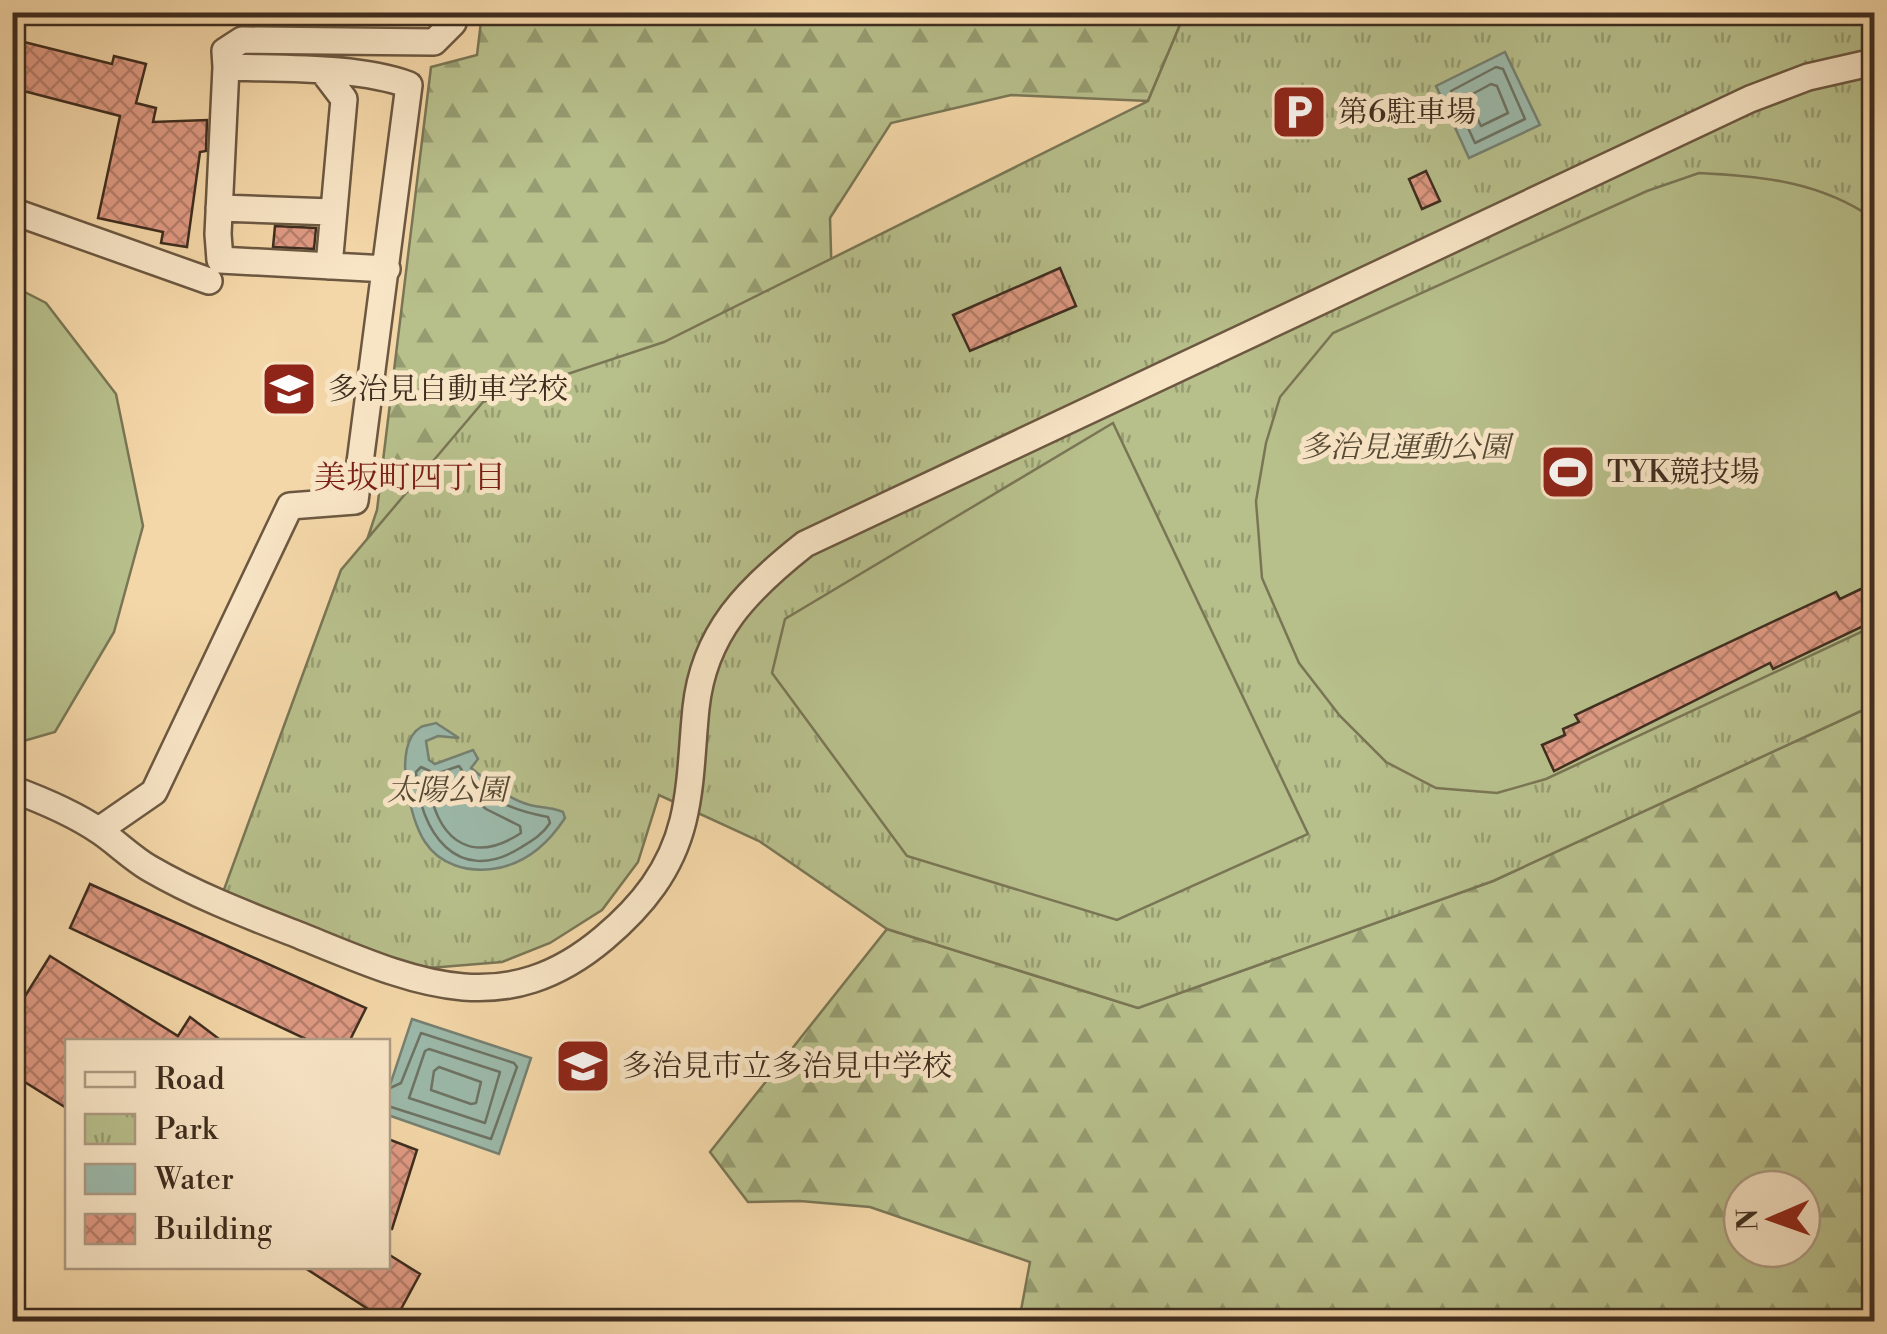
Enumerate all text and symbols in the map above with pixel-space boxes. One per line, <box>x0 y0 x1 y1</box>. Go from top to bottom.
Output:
parking icon: 第6駐車場 <box>1269 82 1329 142</box>
place label: 第6駐車場 <box>1338 94 1476 132</box>
school or university icon: 多治見自動車学校 <box>259 359 319 419</box>
place label: 多治見自動車学校 <box>328 371 568 409</box>
park label: 多治見運動公園 <box>1300 429 1515 467</box>
sports icon: TYK競技場 <box>1538 442 1598 502</box>
place label: TYK競技場 <box>1607 454 1760 492</box>
district label: 美坂町四丁目 <box>314 458 506 498</box>
park label: 太陽公園 <box>387 772 512 810</box>
school or university icon: 多治見市立多治見中学校 <box>553 1036 613 1096</box>
legend <box>65 1039 390 1269</box>
place label: 多治見市立多治見中学校 <box>622 1048 952 1086</box>
text: Road <box>155 1061 225 1099</box>
text: Park <box>155 1111 219 1149</box>
text: Water <box>154 1161 234 1199</box>
north arrow <box>1722 1169 1822 1269</box>
text: N <box>1731 1208 1766 1232</box>
text: Building <box>154 1211 273 1249</box>

